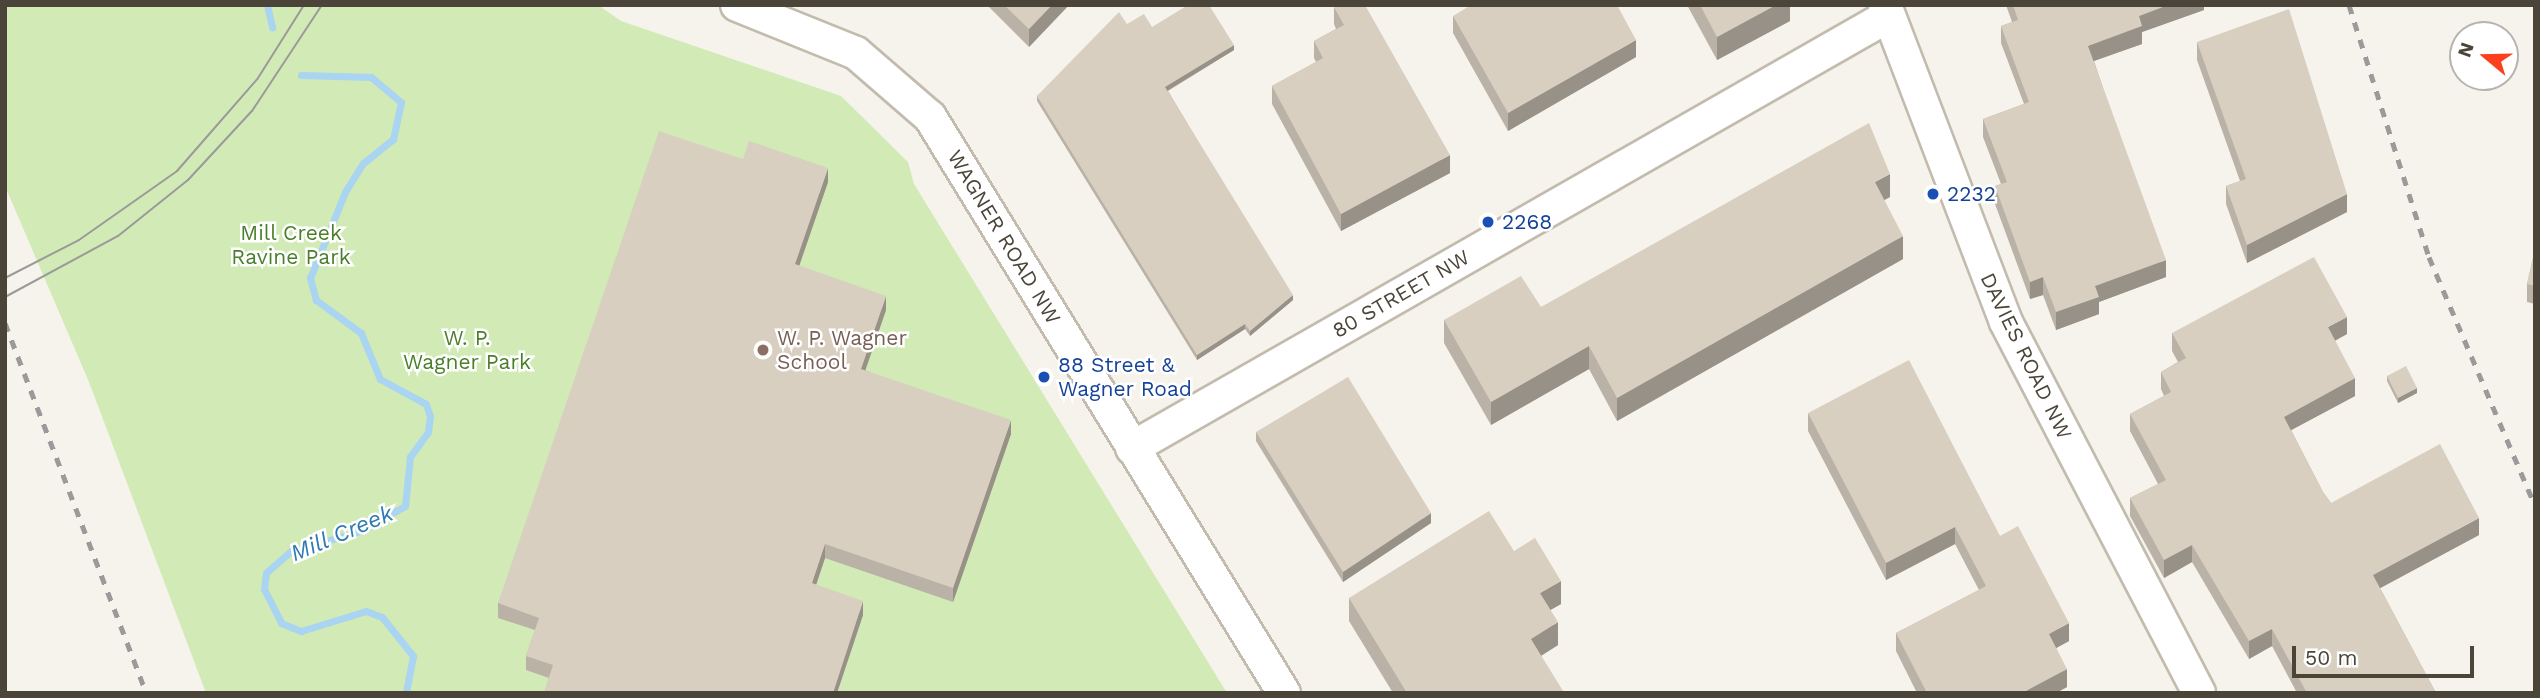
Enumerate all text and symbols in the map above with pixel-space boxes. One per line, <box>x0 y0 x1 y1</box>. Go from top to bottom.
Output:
north arrow <box>2449 21 2519 91</box>
text: N <box>2452 39 2479 60</box>
street label: WAGNER ROAD NW <box>942 145 1066 329</box>
place label: 2232 <box>1947 181 1996 207</box>
marker: 2232 <box>1925 186 1941 202</box>
place label: 2268 <box>1502 209 1552 235</box>
marker: 2268 <box>1480 214 1496 230</box>
park label: Mill Creek Ravine Park <box>231 220 351 270</box>
street label: 80 STREET NW <box>1328 244 1474 344</box>
street label: DAVIES ROAD NW <box>1975 269 2077 443</box>
park label: W. P. Wagner Park <box>403 325 531 375</box>
place label: W. P. Wagner School <box>777 325 907 375</box>
marker: W. P. Wagner School <box>755 342 771 358</box>
place label: 88 Street & Wagner Road <box>1058 352 1193 402</box>
marker: 88 Street & Wagner Road <box>1036 369 1052 385</box>
water label: Mill Creek <box>286 500 398 568</box>
scale bar <box>2295 632 2477 676</box>
text: 50 m <box>2305 645 2357 670</box>

